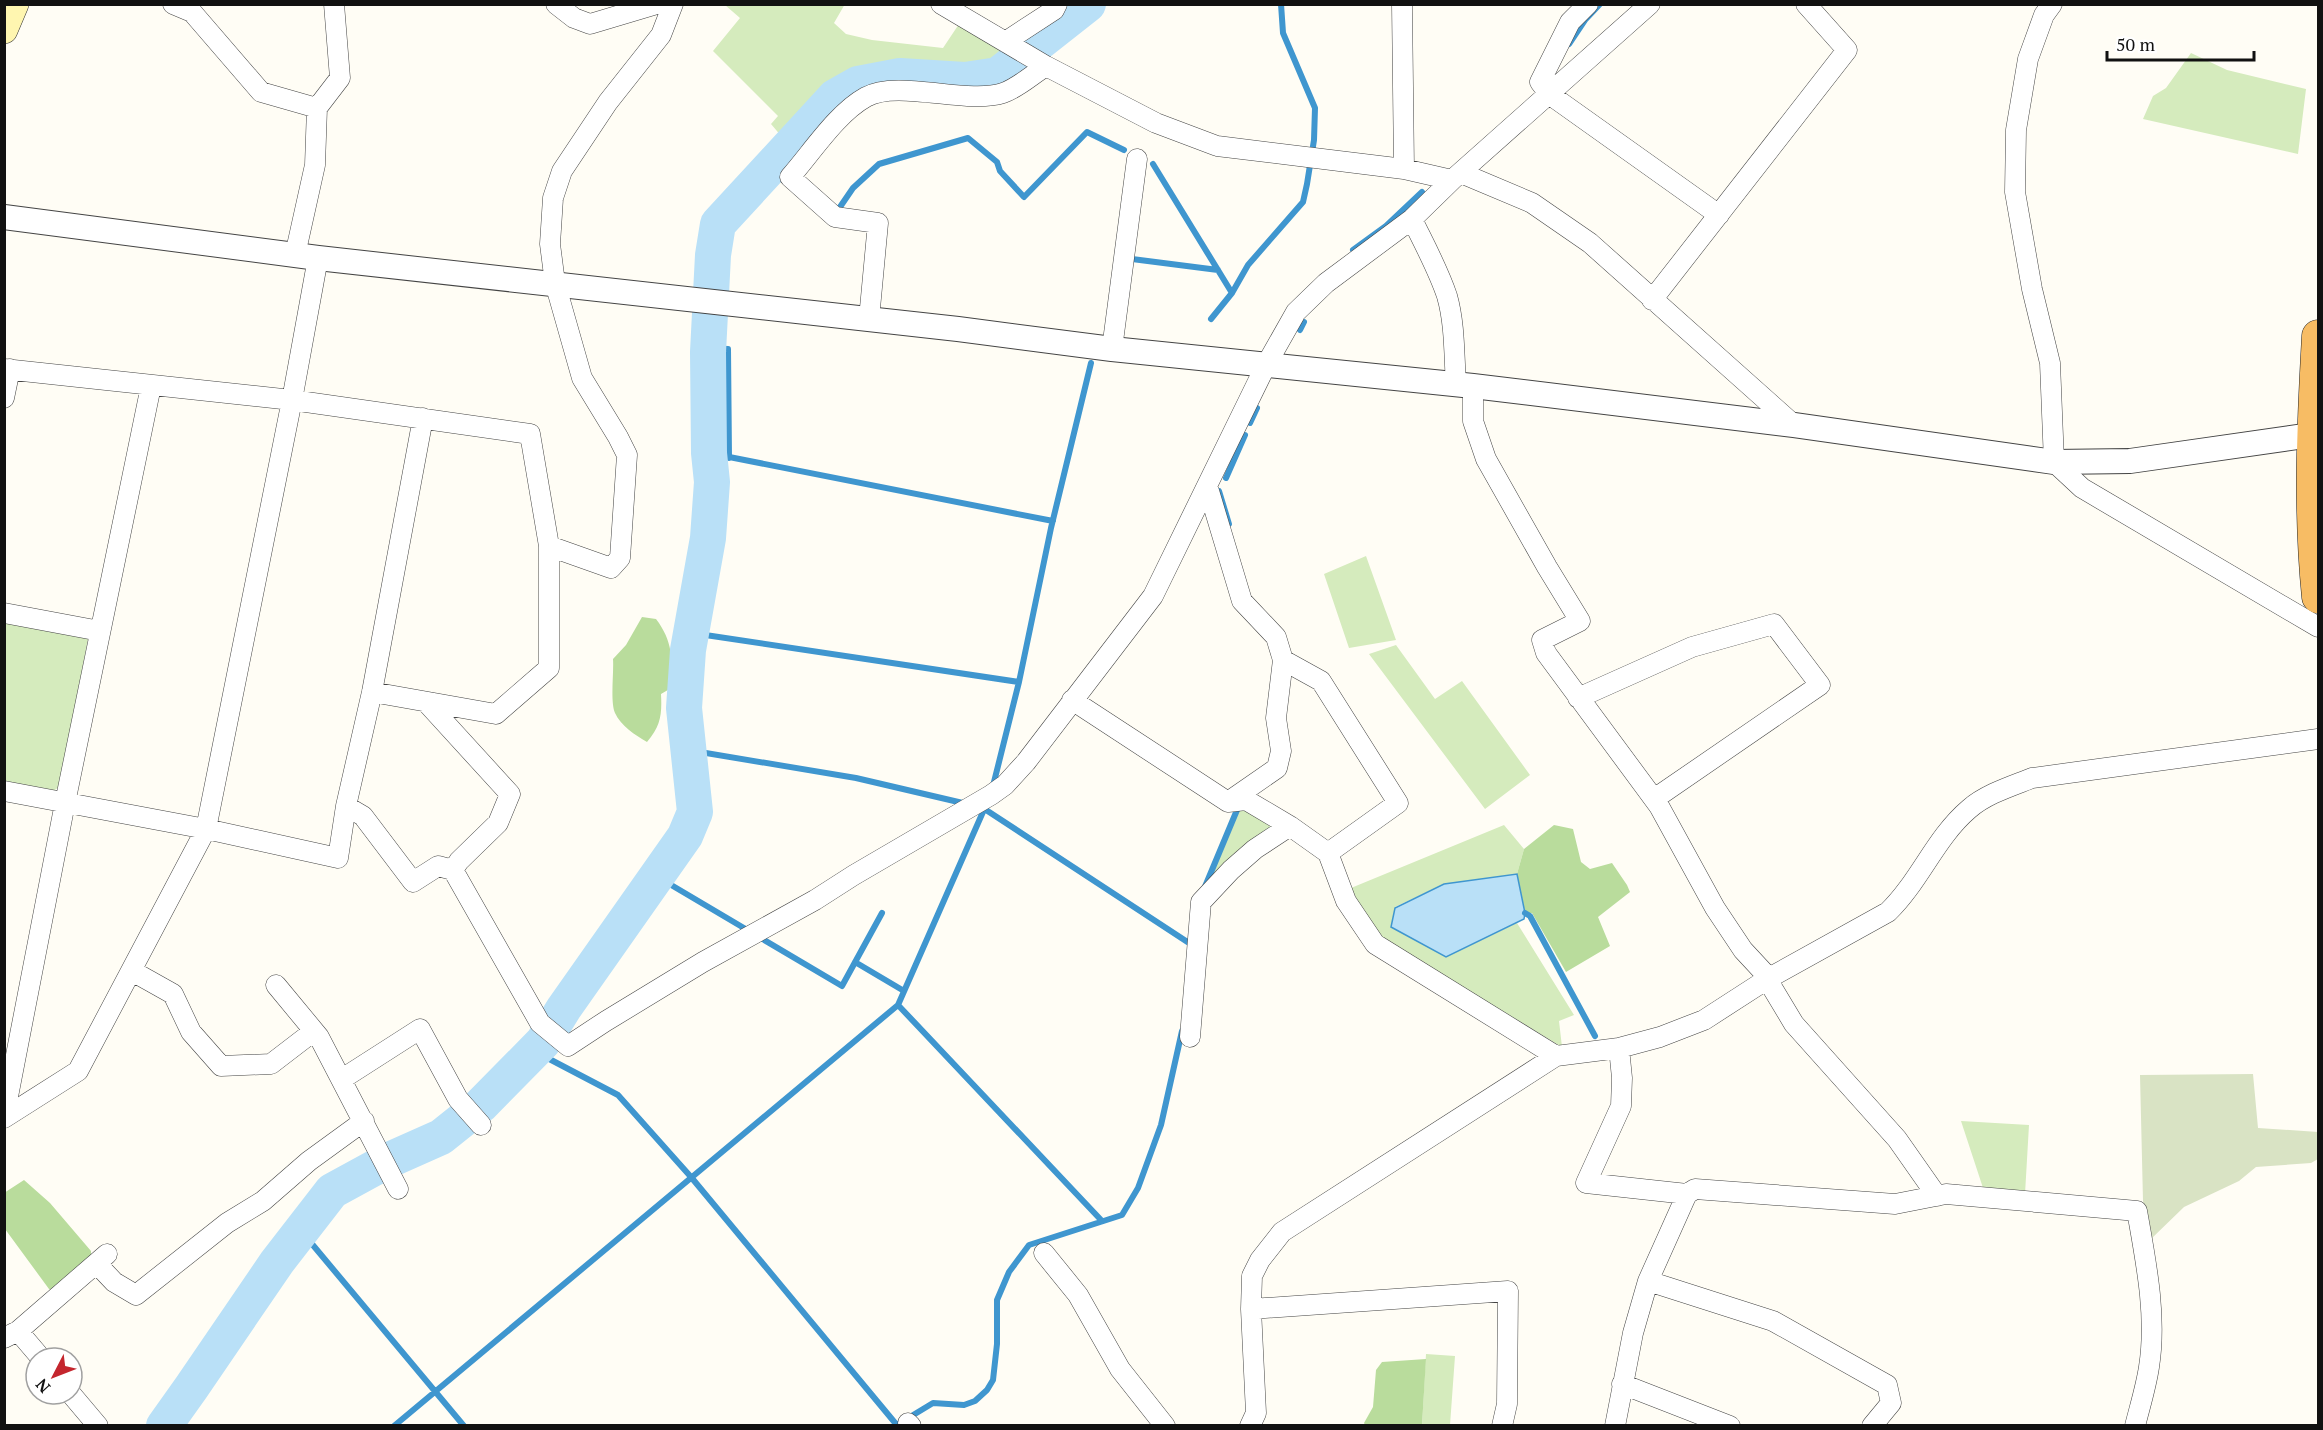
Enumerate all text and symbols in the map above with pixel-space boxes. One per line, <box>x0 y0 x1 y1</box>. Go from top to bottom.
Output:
scale bar <box>2107 24 2254 62</box>
text: 50 m <box>2116 32 2156 56</box>
north arrow <box>24 1346 84 1406</box>
text: N <box>31 1374 55 1398</box>

